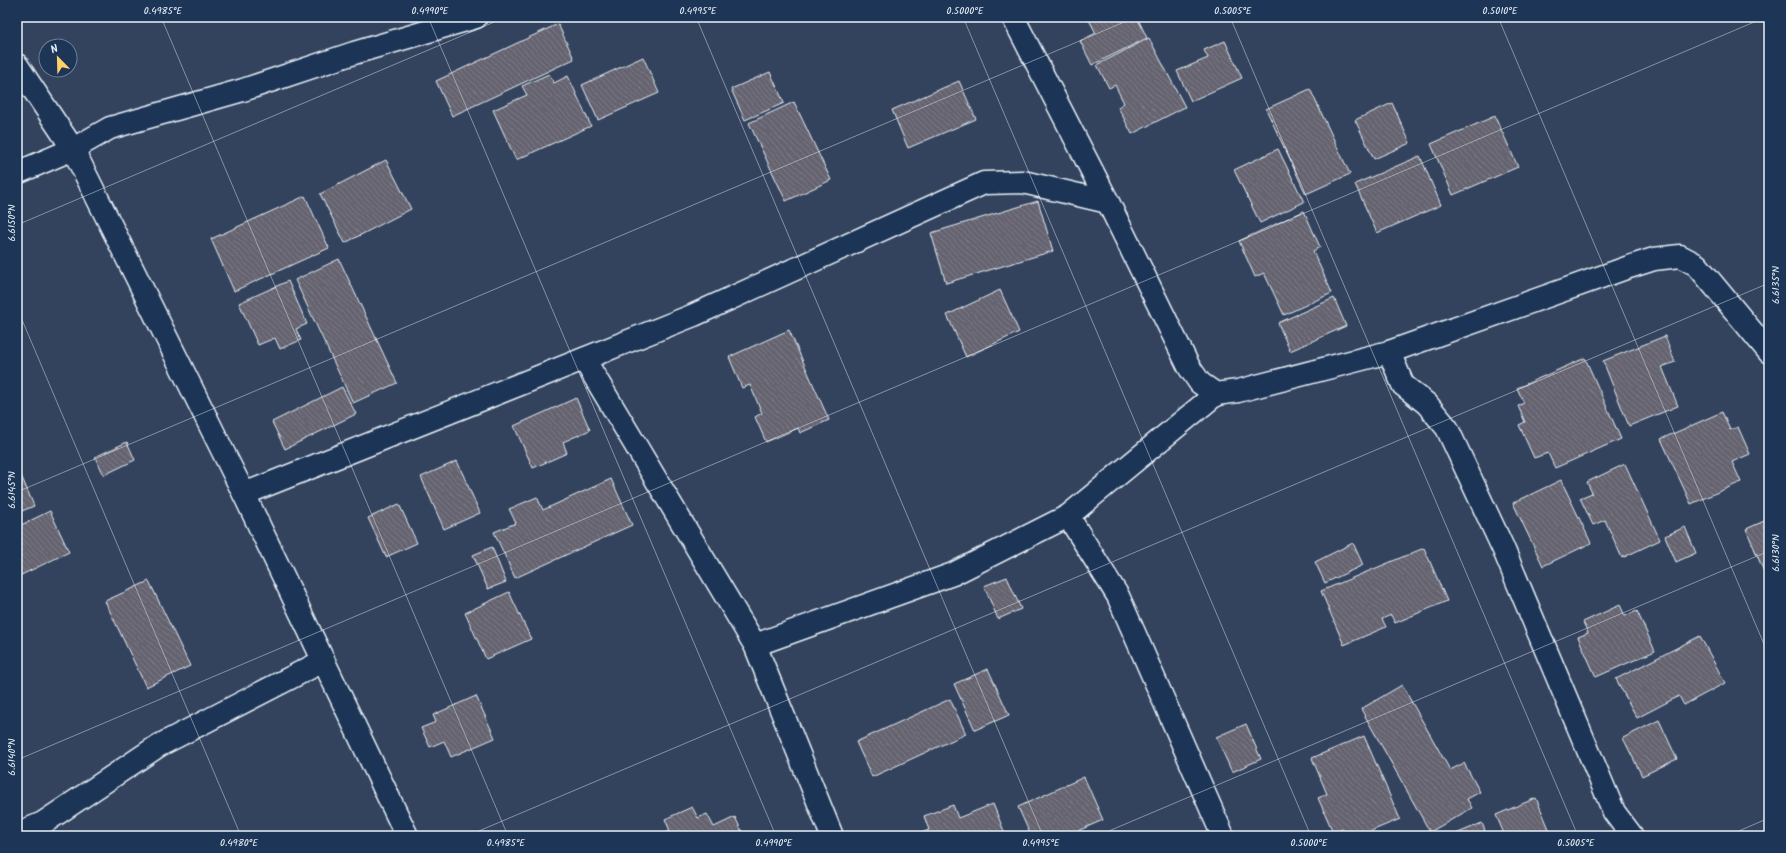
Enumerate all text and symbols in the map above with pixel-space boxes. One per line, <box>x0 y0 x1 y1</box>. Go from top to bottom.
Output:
text: 0.4985°E <box>144 3 183 19</box>
text: 0.4990°E <box>412 3 450 19</box>
text: 0.4995°E <box>679 3 718 19</box>
text: 0.5000°E <box>947 3 985 19</box>
text: 0.5005°E <box>1214 3 1253 19</box>
text: 0.5010°E <box>1482 3 1519 19</box>
north arrow <box>38 38 78 78</box>
text: N <box>48 40 61 59</box>
text: 6.6150°N <box>4 204 20 242</box>
text: 6.6135°N <box>1768 266 1784 304</box>
text: 6.6145°N <box>4 471 20 509</box>
text: 6.6130°N <box>1768 534 1784 572</box>
text: 6.6140°N <box>4 738 20 776</box>
text: 0.4980°E <box>220 835 259 851</box>
text: 0.4985°E <box>487 835 526 851</box>
text: 0.4990°E <box>756 835 794 851</box>
text: 0.4995°E <box>1022 835 1061 851</box>
text: 0.5000°E <box>1291 835 1329 851</box>
text: 0.5005°E <box>1557 835 1596 851</box>

